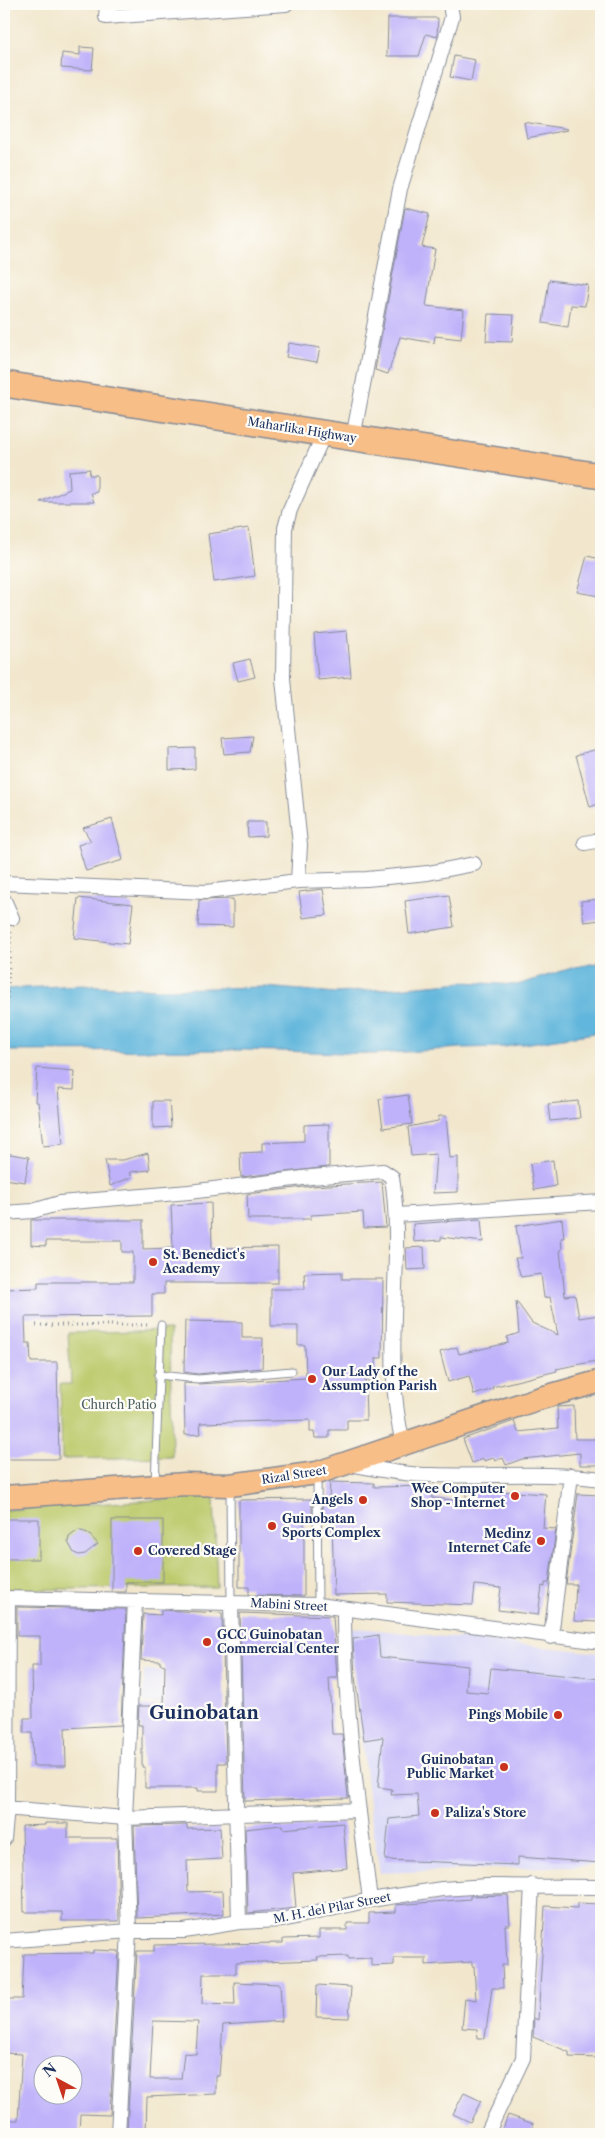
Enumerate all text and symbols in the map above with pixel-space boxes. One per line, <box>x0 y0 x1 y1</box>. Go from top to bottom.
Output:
street label: Maharlika Highway <box>246 413 358 446</box>
place label: St. Benedict's Academy <box>162 1247 246 1276</box>
marker: St. Benedict's Academy <box>147 1256 159 1268</box>
place label: Our Lady of the Assumption Parish <box>321 1364 438 1393</box>
marker: Our Lady of the Assumption Parish <box>306 1373 318 1385</box>
park label: Church Patio <box>81 1397 157 1412</box>
street label: Rizal Street <box>260 1462 328 1487</box>
place label: Wee Computer Shop - Internet <box>410 1481 505 1510</box>
marker: Wee Computer Shop - Internet <box>509 1490 521 1502</box>
place label: Angels <box>311 1492 353 1507</box>
marker: Angels <box>357 1494 369 1506</box>
place label: Guinobatan Sports Complex <box>282 1511 381 1540</box>
marker: Guinobatan Sports Complex <box>266 1520 278 1532</box>
place label: Medinz Internet Cafe <box>448 1526 531 1555</box>
marker: Medinz Internet Cafe <box>535 1535 547 1547</box>
place label: Covered Stage <box>148 1543 237 1558</box>
marker: Covered Stage <box>132 1545 144 1557</box>
street label: Mabini Street <box>250 1595 329 1614</box>
place label: GCC Guinobatan Commercial Center <box>217 1627 339 1656</box>
marker: GCC Guinobatan Commercial Center <box>201 1636 213 1648</box>
district label: Guinobatan <box>149 1702 259 1724</box>
place label: Pings Mobile <box>468 1707 548 1722</box>
marker: Pings Mobile <box>552 1709 564 1721</box>
place label: Guinobatan Public Market <box>407 1752 495 1781</box>
marker: Guinobatan Public Market <box>498 1761 510 1773</box>
place label: Paliza's Store <box>445 1805 526 1820</box>
marker: Paliza's Store <box>429 1807 441 1819</box>
street label: M. H. del Pilar Street <box>272 1889 393 1926</box>
north arrow <box>32 2056 82 2106</box>
text: N <box>39 2059 60 2081</box>

